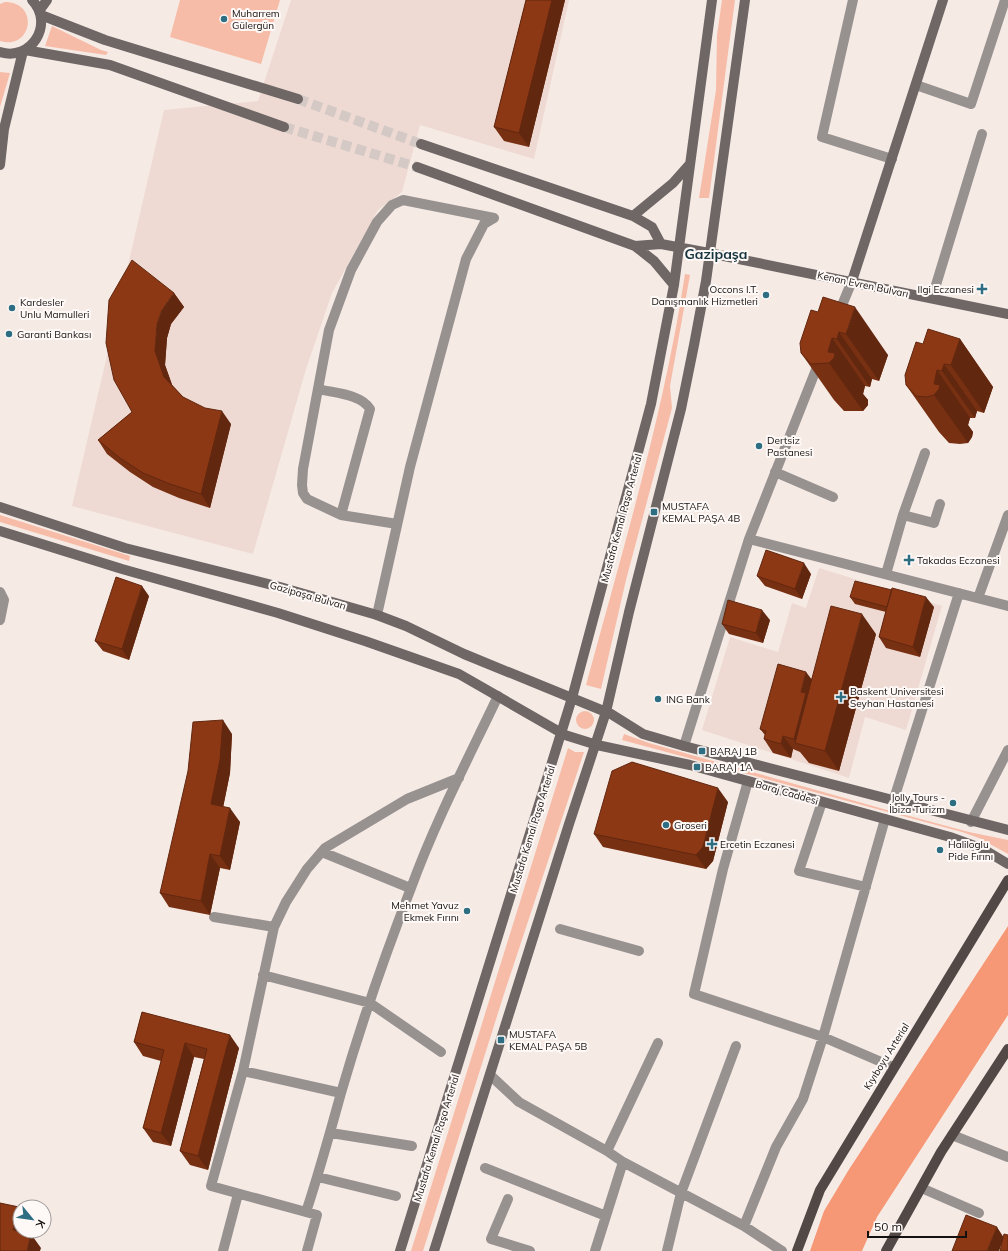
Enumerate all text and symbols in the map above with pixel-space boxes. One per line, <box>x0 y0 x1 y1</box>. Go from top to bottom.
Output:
place label: Muharrem Gülergün <box>232 7 280 32</box>
marker: Muharrem Gülergün <box>219 14 229 24</box>
district label: Gazipaşa <box>684 245 748 263</box>
street label: Kenan Evren Bulvarı <box>816 268 910 300</box>
place label: Occons I.T. Danışmanlık Hizmetleri <box>651 283 758 308</box>
place label: Ilgi Eczanesi <box>917 283 974 296</box>
marker: Ilgi Eczanesi <box>977 284 987 294</box>
marker: Occons I.T. Danışmanlık Hizmetleri <box>761 290 771 300</box>
place label: Kardesler Unlu Mamulleri <box>20 296 89 321</box>
marker: Kardesler Unlu Mamulleri <box>7 303 17 313</box>
place label: Garanti Bankası <box>17 328 91 341</box>
marker: Garanti Bankası <box>4 329 14 339</box>
place label: Dertsiz Pastanesi <box>767 434 812 459</box>
marker: Dertsiz Pastanesi <box>754 441 764 451</box>
street label: Mustafa Kemal Paşa Arterial <box>598 452 645 584</box>
place label: MUSTAFA KEMAL PAŞA 4B <box>662 500 740 525</box>
marker: MUSTAFA KEMAL PAŞA 4B <box>649 507 659 517</box>
place label: Takadas Eczanesi <box>917 554 1000 567</box>
marker: Takadas Eczanesi <box>904 555 914 565</box>
street label: Gazipaşa Bulvarı <box>268 578 347 613</box>
place label: Baskent Universitesi Seyhan Hastanesi <box>850 685 944 710</box>
marker: Baskent Universitesi Seyhan Hastanesi <box>835 691 847 703</box>
place label: ING Bank <box>666 693 711 706</box>
marker: ING Bank <box>653 694 663 704</box>
place label: BARAJ 1B <box>710 745 757 758</box>
marker: BARAJ 1B <box>697 746 707 756</box>
place label: BARAJ 1A <box>705 761 753 774</box>
marker: BARAJ 1A <box>692 762 702 772</box>
street label: Mustafa Kemal Paşa Arterial <box>507 764 558 894</box>
street label: Baraj Caddesi <box>754 777 820 808</box>
place label: Jolly Tours - İbiza Turizm <box>889 791 945 816</box>
marker: Jolly Tours - İbiza Turizm <box>948 798 958 808</box>
place label: Groseri <box>674 819 707 832</box>
marker: Groseri <box>661 820 671 830</box>
place label: Ercetin Eczanesi <box>720 838 795 851</box>
place label: Haliloglu Pide Fırını <box>948 838 993 863</box>
marker: Ercetin Eczanesi <box>707 839 717 849</box>
marker: Haliloglu Pide Fırını <box>935 845 945 855</box>
place label: Mehmet Yavuz Ekmek Fırını <box>391 899 459 924</box>
marker: Mehmet Yavuz Ekmek Fırını <box>462 906 472 916</box>
street label: Kıyıboyu Arterial <box>861 1020 912 1092</box>
place label: MUSTAFA KEMAL PAŞA 5B <box>509 1028 587 1053</box>
marker: MUSTAFA KEMAL PAŞA 5B <box>496 1035 506 1045</box>
street label: Mustafa Kemal Paşa Arterial <box>411 1073 462 1203</box>
north arrow <box>12 1199 52 1239</box>
scale bar <box>868 1213 966 1239</box>
text: K <box>33 1217 49 1231</box>
text: 50 m <box>874 1219 902 1234</box>

